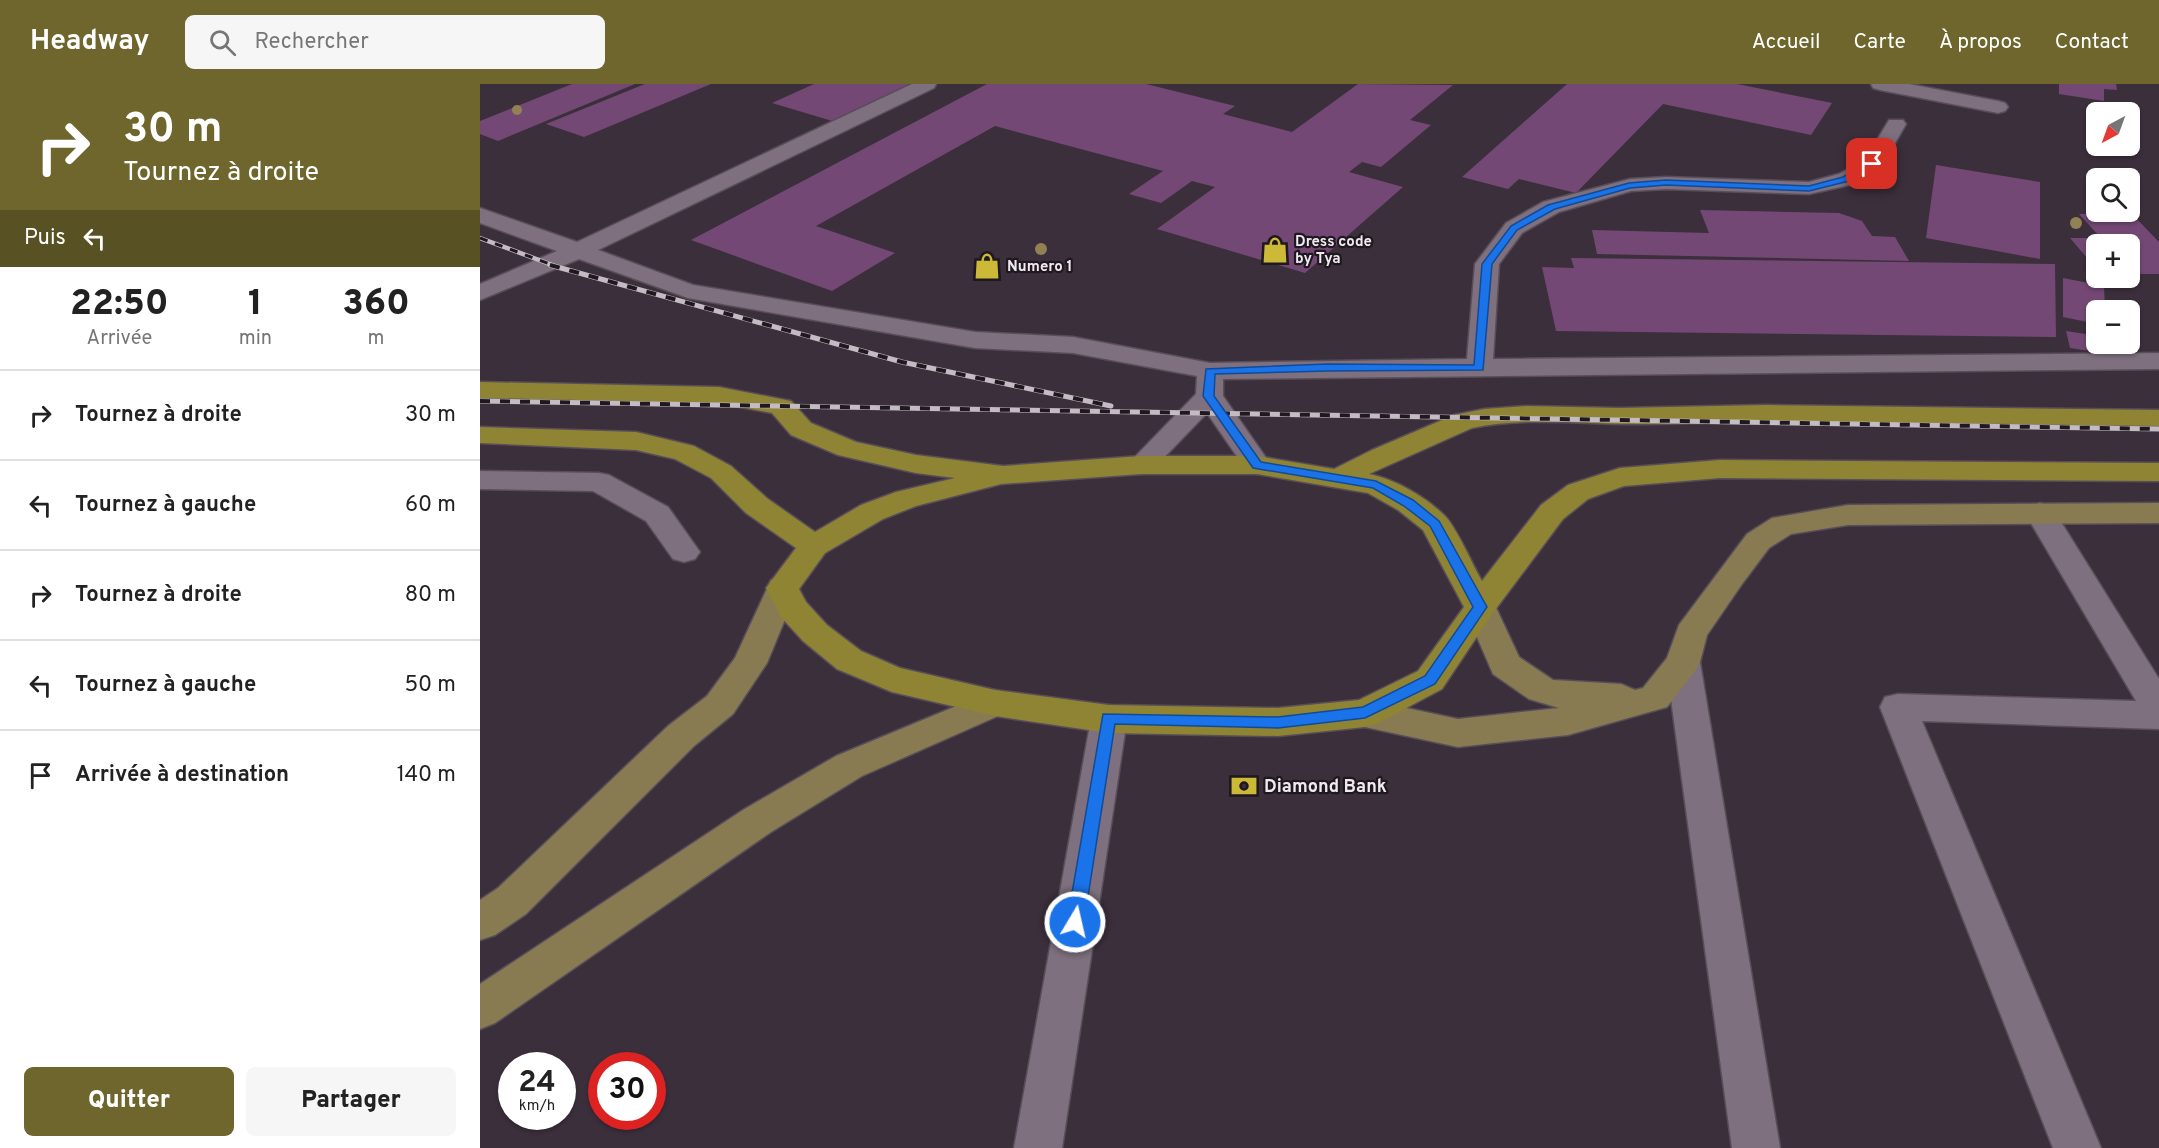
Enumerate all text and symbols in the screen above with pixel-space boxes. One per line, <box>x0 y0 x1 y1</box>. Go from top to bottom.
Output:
search box <box>185 15 605 69</box>
text: Headway <box>30 24 149 60</box>
icon: search <box>206 26 239 59</box>
text: Rechercher <box>254 29 369 56</box>
text: Accueil <box>1752 29 1821 56</box>
text: Carte <box>1854 29 1906 56</box>
text: À propos <box>1939 29 2022 56</box>
text: Contact <box>2055 29 2129 56</box>
north arrow <box>2086 102 2140 156</box>
map controls <box>2086 102 2140 354</box>
text: 30 m <box>123 104 222 157</box>
icon: right <box>24 108 102 186</box>
pin <box>1846 138 1897 189</box>
icon: arrive <box>1855 147 1888 180</box>
text: Tournez à droite <box>123 156 319 190</box>
button: search <box>2086 168 2140 222</box>
icon: left <box>78 222 111 255</box>
text: Puis <box>24 225 66 252</box>
place label: Dress code by Tya <box>1295 233 1372 269</box>
button: + <box>2086 234 2140 288</box>
shop icon: Dress code by Tya <box>1260 235 1290 265</box>
shop icon: Numero 1 <box>972 251 1002 281</box>
place label: Numero 1 <box>1007 258 1072 277</box>
text: 22:50 <box>70 282 169 328</box>
text: 1 <box>248 282 263 328</box>
text: 360 <box>342 282 410 328</box>
button: − <box>2086 300 2140 354</box>
text: Arrivée <box>87 326 152 352</box>
text: min <box>239 326 272 352</box>
text: m <box>368 326 385 352</box>
icon: right <box>24 399 57 432</box>
text: Tournez à droite <box>75 402 242 429</box>
text: 30 m <box>405 402 456 429</box>
icon: left <box>24 489 57 522</box>
text: Tournez à gauche <box>75 492 256 519</box>
text: 60 m <box>405 492 456 519</box>
icon: right <box>24 579 57 612</box>
text: Tournez à droite <box>75 582 242 609</box>
text: 80 m <box>405 582 456 609</box>
icon: left <box>24 669 57 702</box>
text: Tournez à gauche <box>75 672 256 699</box>
text: 50 m <box>404 672 456 699</box>
icon: arrive <box>24 759 57 792</box>
text: Arrivée à destination <box>75 762 289 789</box>
text: 140 m <box>397 762 456 789</box>
bank icon: Diamond Bank <box>1229 771 1259 801</box>
place label: Diamond Bank <box>1264 776 1387 799</box>
position arrow <box>1043 890 1107 954</box>
speed limit sign: 30 <box>588 1052 666 1130</box>
text: 24 <box>518 1065 556 1102</box>
button: Quitter <box>24 1067 234 1136</box>
button: Partager <box>246 1067 456 1136</box>
text: km/h <box>519 1097 555 1116</box>

